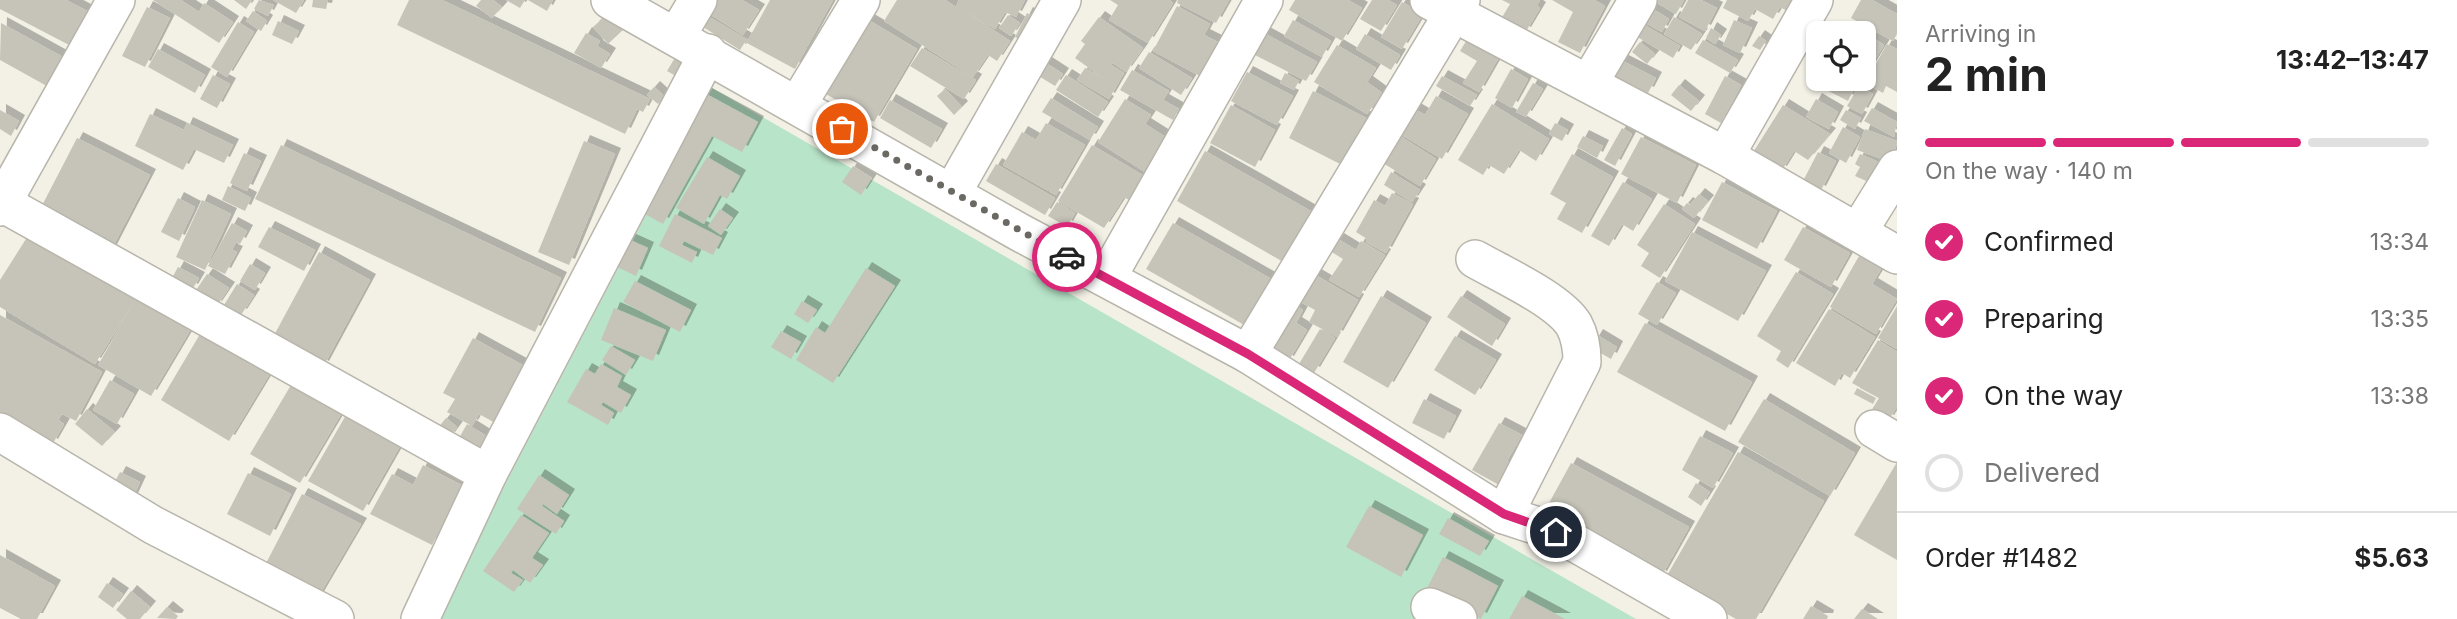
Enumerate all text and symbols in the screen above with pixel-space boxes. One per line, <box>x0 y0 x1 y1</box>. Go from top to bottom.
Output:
text: Arriving in <box>1925 20 2036 48</box>
map controls <box>1806 21 1876 91</box>
button: locate <box>1806 21 1876 91</box>
text: 13:42–13:47 <box>2276 44 2429 75</box>
text: 2 min <box>1925 46 2048 102</box>
pin <box>812 99 872 159</box>
icon: bag <box>823 110 861 148</box>
text: On the way · 140 m <box>1925 157 2133 185</box>
courier <box>1032 222 1102 292</box>
icon: check <box>1925 223 1963 261</box>
text: Confirmed <box>1984 226 2114 257</box>
text: 13:34 <box>2370 228 2429 256</box>
icon: car <box>1048 238 1086 276</box>
icon: check <box>1925 300 1963 338</box>
text: Preparing <box>1984 303 2104 334</box>
text: 13:35 <box>2371 305 2429 333</box>
icon: check <box>1925 377 1963 415</box>
text: On the way <box>1984 380 2123 411</box>
text: 13:38 <box>2370 382 2429 410</box>
text: Delivered <box>1984 457 2100 488</box>
pin <box>1526 502 1586 562</box>
icon: home <box>1537 513 1575 551</box>
text: Order #1482 <box>1925 542 2078 573</box>
text: $5.63 <box>2354 542 2429 573</box>

